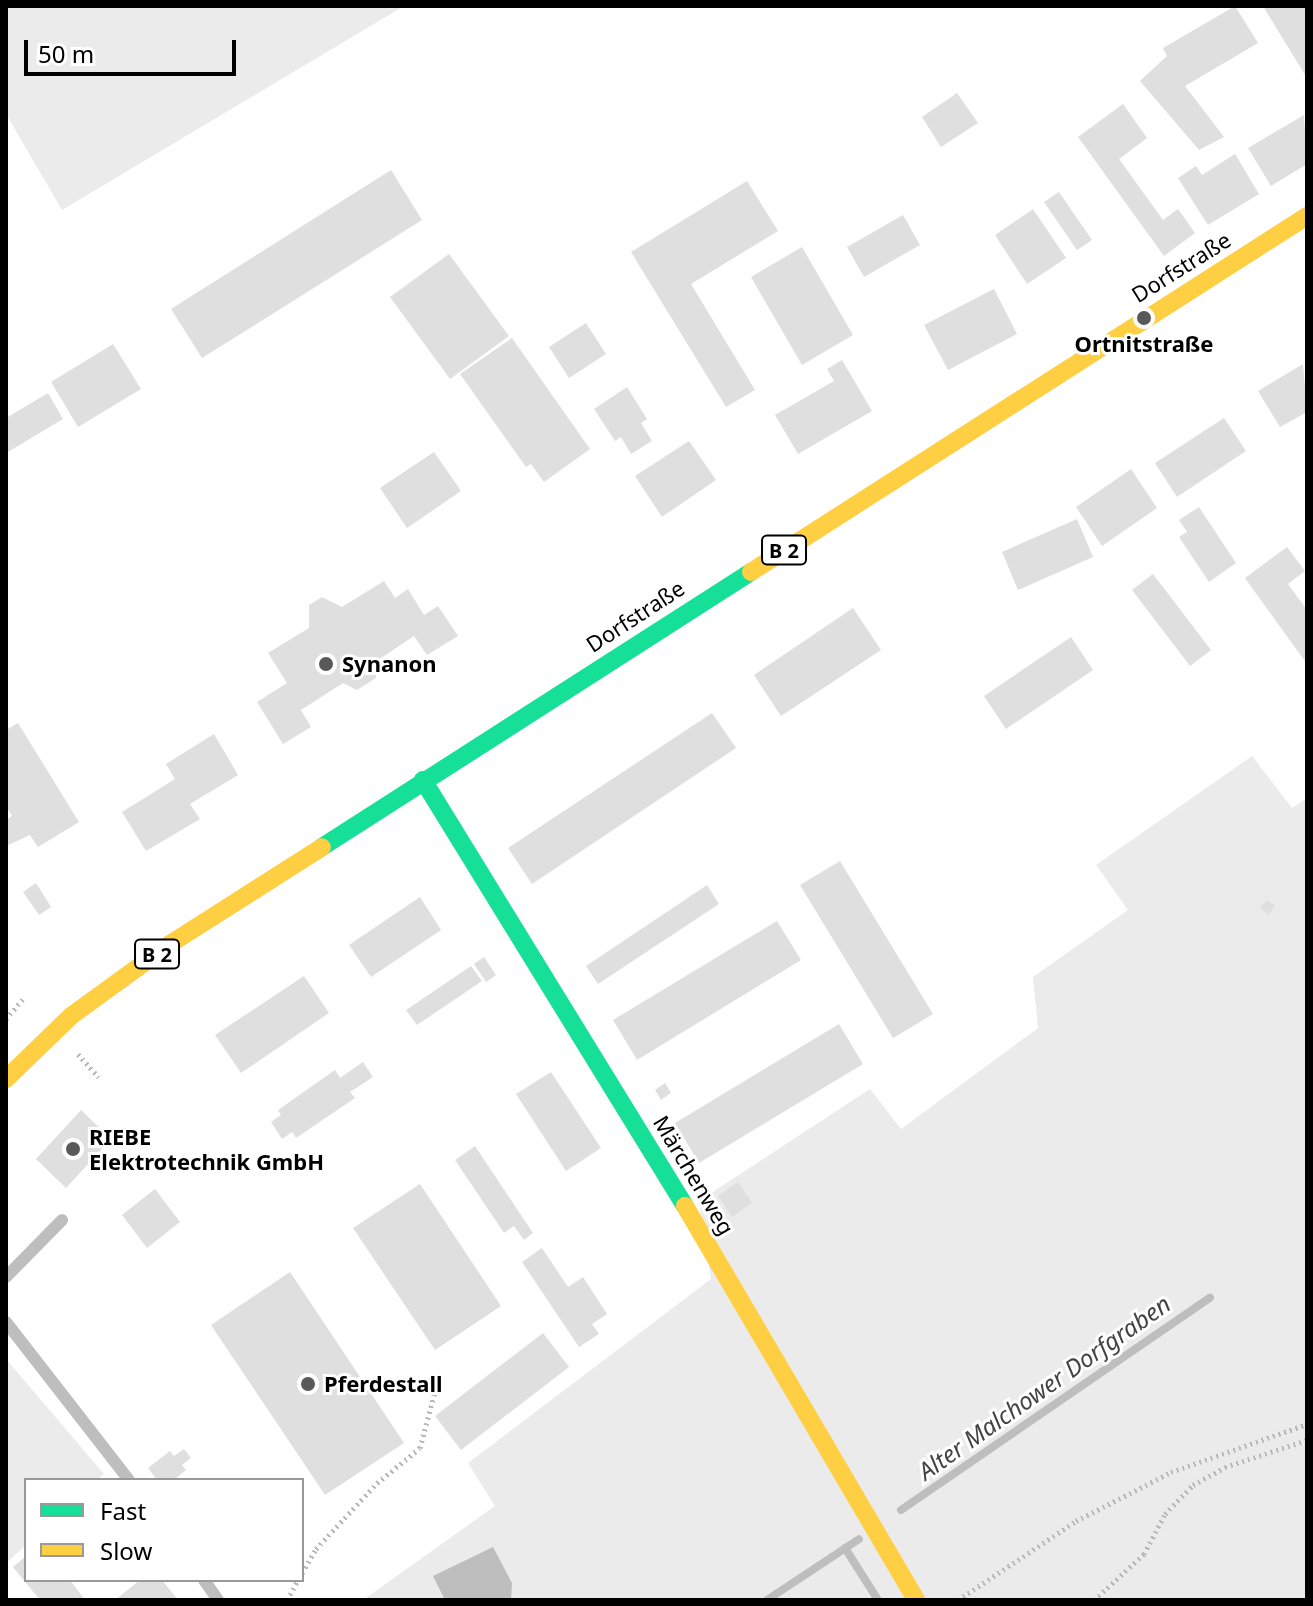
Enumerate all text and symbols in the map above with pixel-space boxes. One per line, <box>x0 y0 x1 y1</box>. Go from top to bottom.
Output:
scale bar <box>28 24 240 74</box>
text: 50 m <box>38 37 94 70</box>
street label: Dorfstraße <box>1127 226 1235 308</box>
marker: Ortnitstraße <box>1135 309 1153 327</box>
place label: Ortnitstraße <box>1075 331 1213 357</box>
road number: B 2 <box>760 534 808 566</box>
street label: Dorfstraße <box>581 574 689 658</box>
place label: Synanon <box>342 651 437 677</box>
marker: Synanon <box>317 655 335 673</box>
road number: B 2 <box>133 938 181 970</box>
street label: Märchenweg <box>648 1111 740 1239</box>
place label: RIEBE Elektrotechnik GmbH <box>89 1123 324 1174</box>
marker: RIEBE Elektrotechnik GmbH <box>64 1140 82 1158</box>
water label: Alter Malchower Dorfgraben <box>912 1289 1176 1485</box>
place label: Pferdestall <box>324 1371 443 1397</box>
marker: Pferdestall <box>299 1375 317 1393</box>
legend <box>24 1478 304 1582</box>
text: Fast <box>100 1494 146 1527</box>
text: Slow <box>100 1534 152 1567</box>

